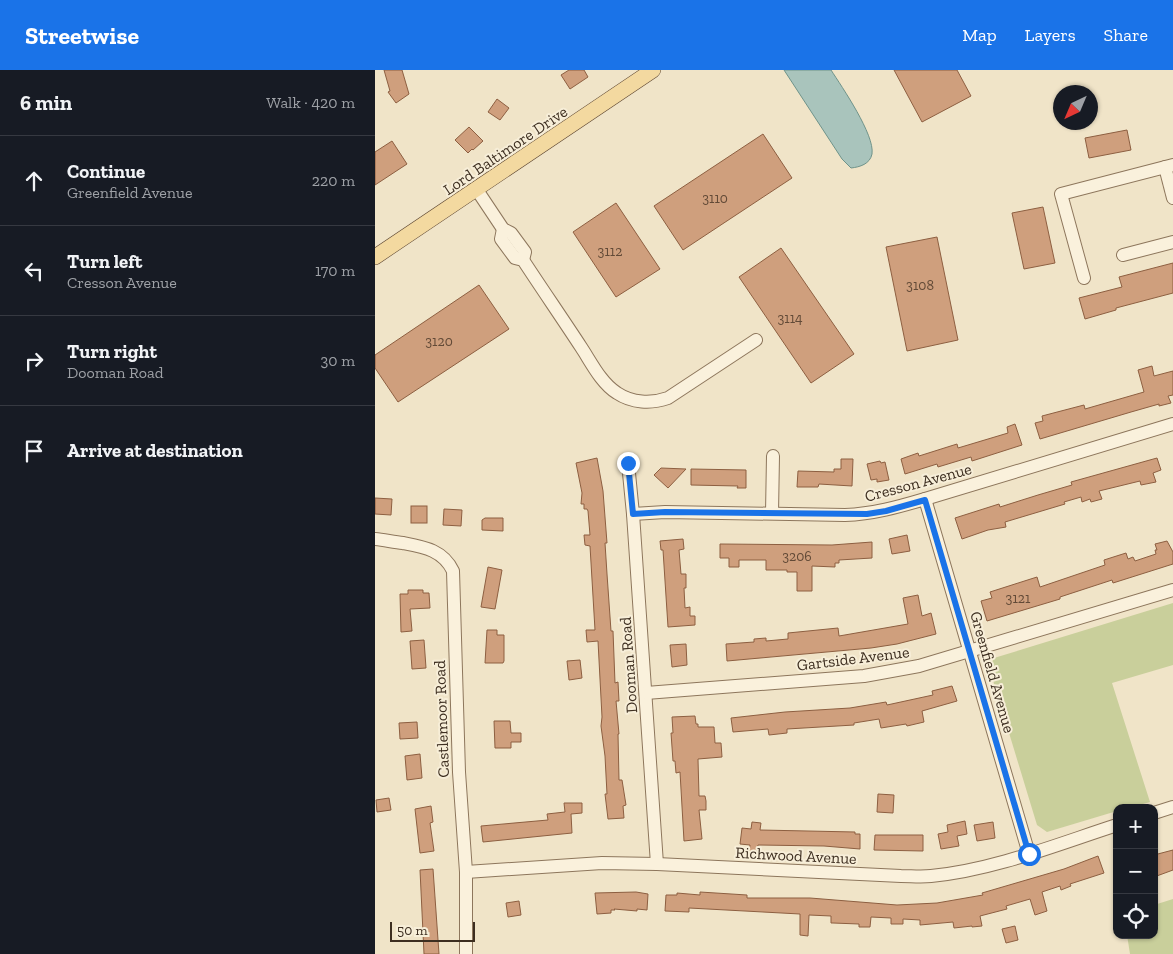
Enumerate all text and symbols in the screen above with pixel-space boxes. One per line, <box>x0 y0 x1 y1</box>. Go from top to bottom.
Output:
text: Streetwise <box>25 21 139 50</box>
text: Map <box>962 24 997 46</box>
text: Layers <box>1025 24 1076 46</box>
text: Share <box>1104 24 1148 46</box>
north arrow <box>1053 85 1098 130</box>
text: 6 min <box>20 90 72 115</box>
text: Walk · 420 m <box>266 93 355 112</box>
street label: Lord Baltimore Drive <box>440 102 571 199</box>
text: Continue <box>67 160 145 183</box>
icon: ahead <box>20 167 48 195</box>
text: 220 m <box>312 171 355 190</box>
text: Greenfield Avenue <box>67 183 193 202</box>
house number: 3110 <box>702 190 728 207</box>
house number: 3112 <box>598 243 622 260</box>
text: Turn left <box>67 250 142 273</box>
icon: left <box>20 257 48 285</box>
text: 170 m <box>315 261 355 280</box>
text: Cresson Avenue <box>67 273 177 292</box>
house number: 3108 <box>906 277 934 294</box>
house number: 3114 <box>777 310 803 327</box>
house number: 3120 <box>425 333 453 350</box>
text: Turn right <box>67 340 157 363</box>
icon: right <box>20 347 48 375</box>
text: 30 m <box>321 351 355 370</box>
text: Dooman Road <box>67 363 163 382</box>
icon: arrive <box>20 437 48 465</box>
text: Arrive at destination <box>67 439 243 462</box>
route end <box>617 452 640 475</box>
street label: Cresson Avenue <box>863 459 974 506</box>
house number: 3206 <box>782 548 812 565</box>
house number: 3121 <box>1006 590 1031 607</box>
street label: Greenfield Avenue <box>966 609 1019 735</box>
street label: Dooman Road <box>616 616 641 714</box>
street label: Gartside Avenue <box>796 642 910 675</box>
street label: Castlemoor Road <box>430 660 453 778</box>
map controls <box>1113 804 1158 939</box>
button: + <box>1113 804 1158 849</box>
street label: Richwood Avenue <box>735 843 857 868</box>
route start <box>1018 843 1041 866</box>
button: − <box>1113 849 1158 894</box>
button: locate <box>1113 894 1158 939</box>
scale bar <box>390 919 475 942</box>
text: 50 m <box>397 922 428 939</box>

